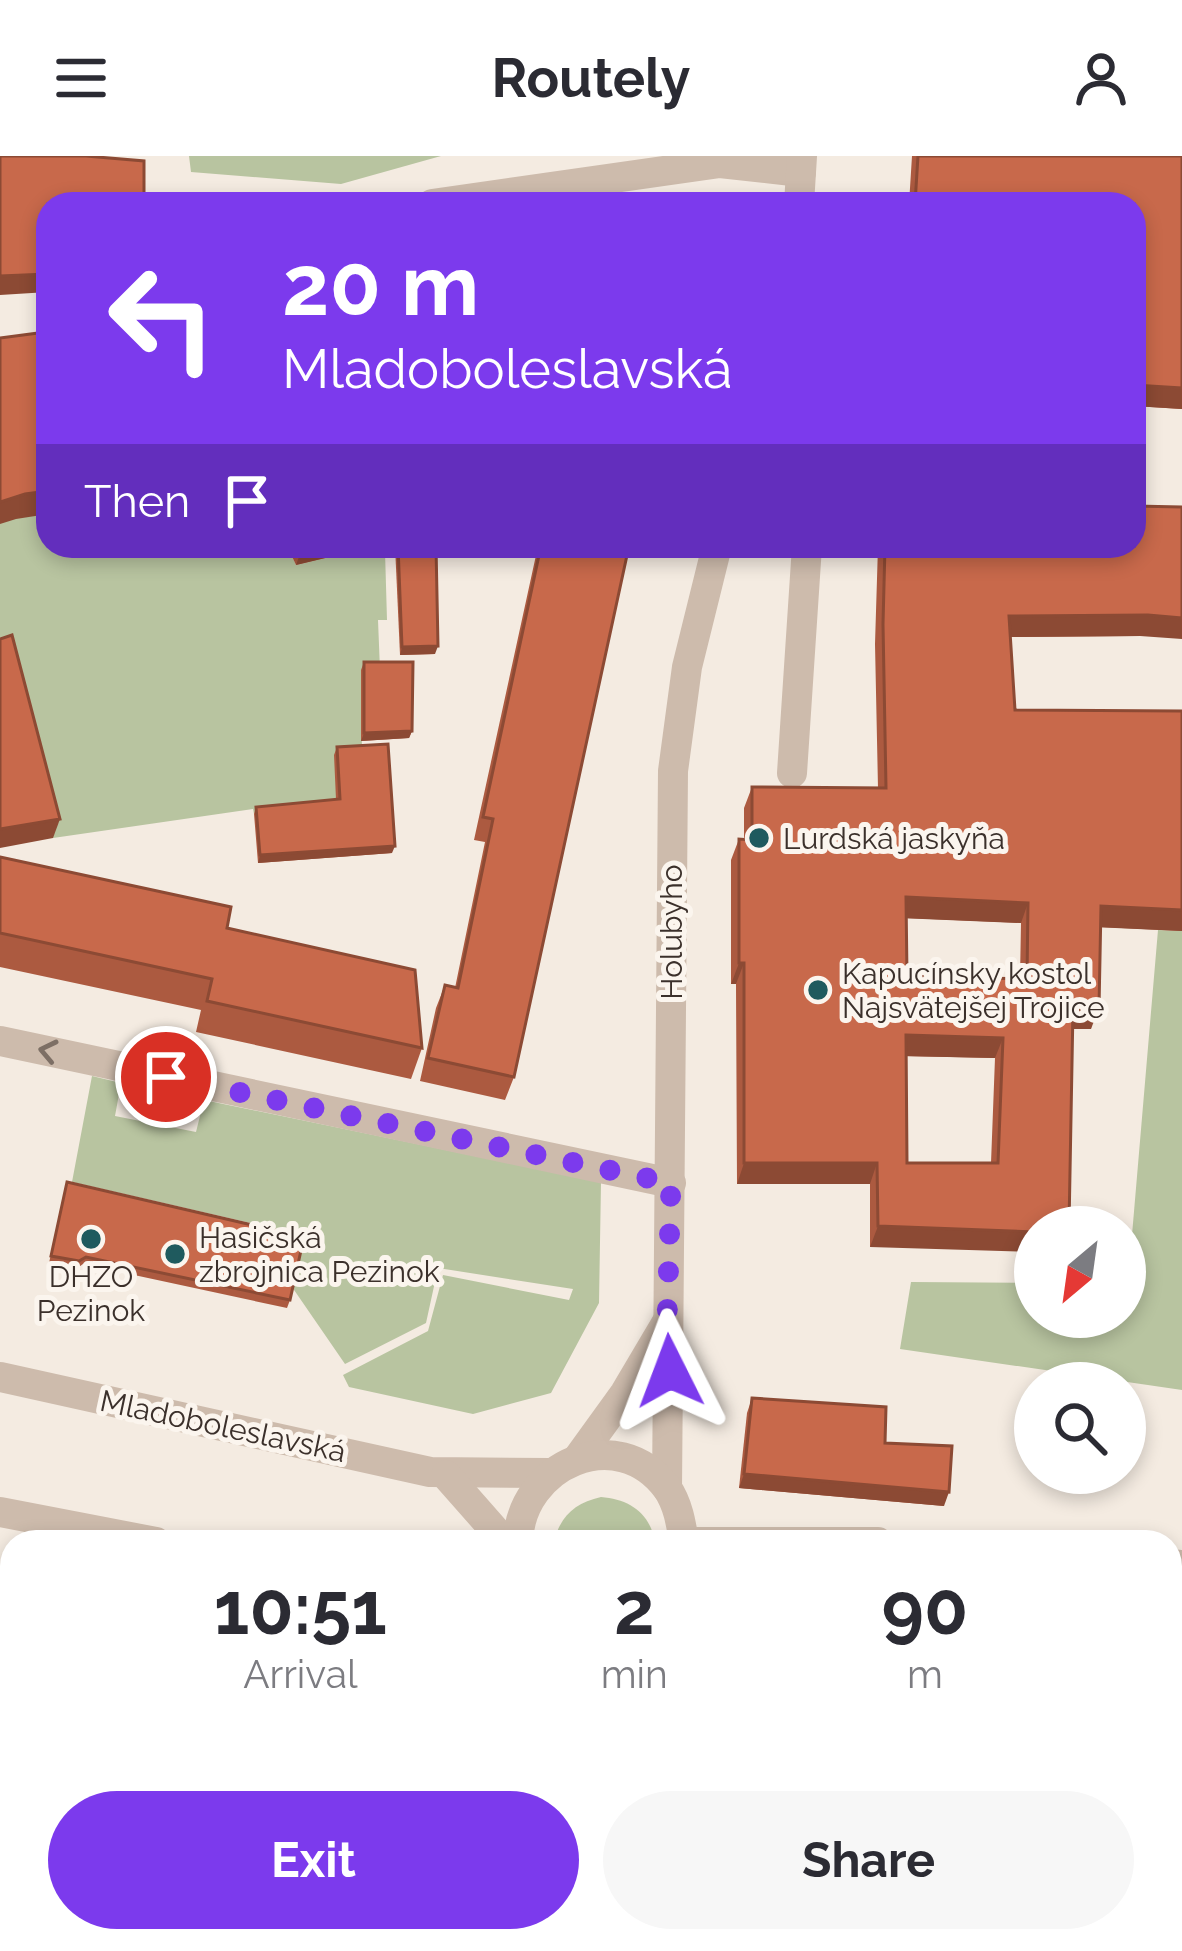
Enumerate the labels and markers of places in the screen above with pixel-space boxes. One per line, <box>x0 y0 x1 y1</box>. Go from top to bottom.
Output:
place label: Lurdská jaskyňa <box>783 821 1005 856</box>
marker: Lurdská jaskyňa <box>746 825 772 851</box>
place label: Kapucínsky kostol Najsvätejšej Trojice <box>842 956 1105 1025</box>
marker: Kapucínsky kostol Najsvätejšej Trojice <box>805 977 831 1003</box>
pin <box>115 1026 217 1128</box>
place label: Hasičská zbrojnica Pezinok <box>199 1220 440 1289</box>
marker: DHZO Pezinok <box>78 1226 104 1252</box>
marker: Hasičská zbrojnica Pezinok <box>162 1241 188 1267</box>
place label: DHZO Pezinok <box>37 1259 145 1328</box>

